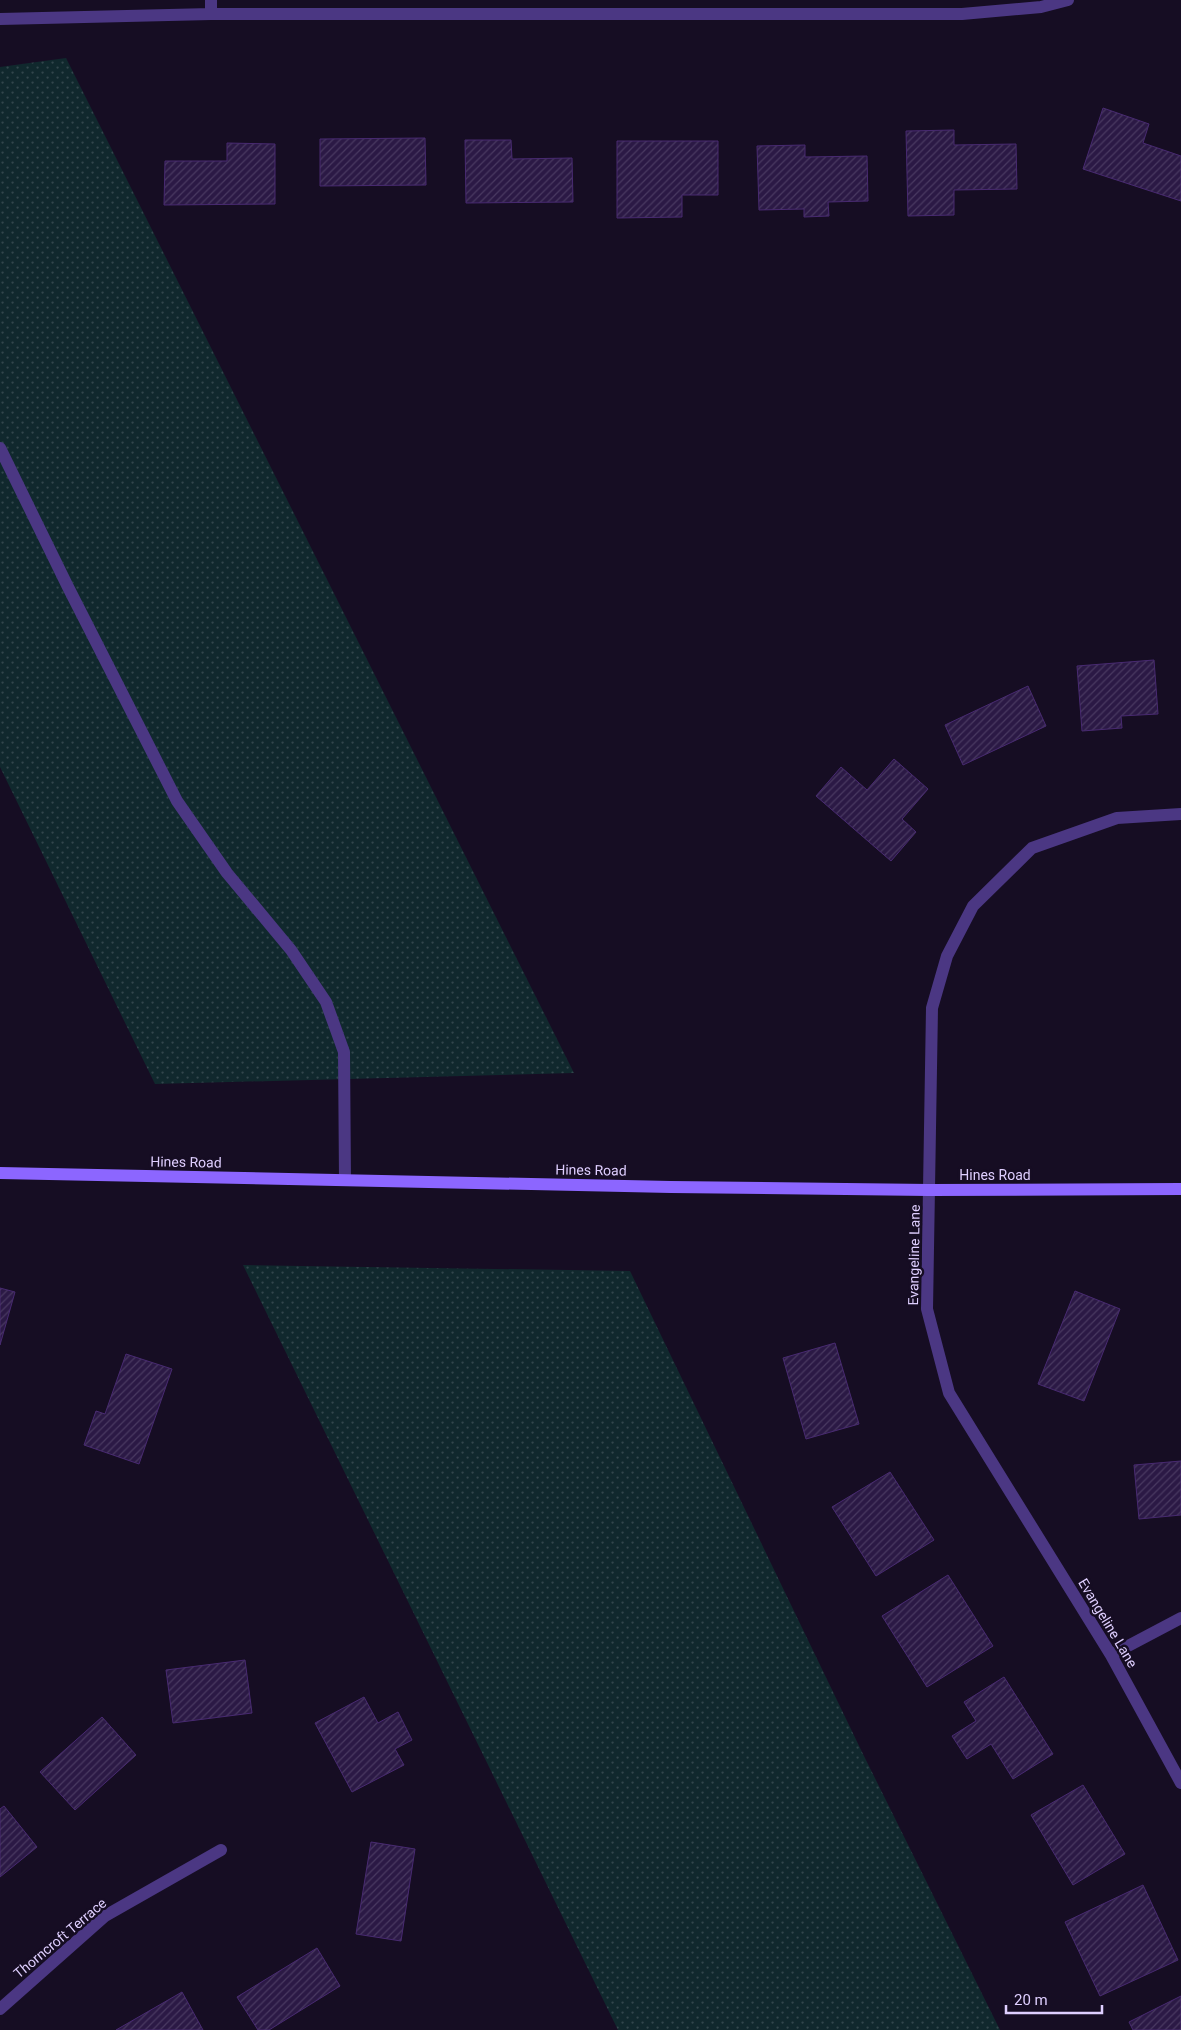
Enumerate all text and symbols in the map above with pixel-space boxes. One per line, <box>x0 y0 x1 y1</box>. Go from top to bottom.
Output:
street label: Hines Road <box>150 1153 222 1171</box>
street label: Hines Road <box>555 1161 627 1179</box>
street label: Hines Road <box>959 1167 1031 1183</box>
street label: Evangeline Lane <box>905 1204 923 1306</box>
street label: Evangeline Lane <box>1075 1576 1141 1670</box>
street label: Thorncroft Terrace <box>11 1895 109 1981</box>
scale bar <box>1006 1982 1102 2014</box>
text: 20 m <box>1014 1991 1048 2009</box>

